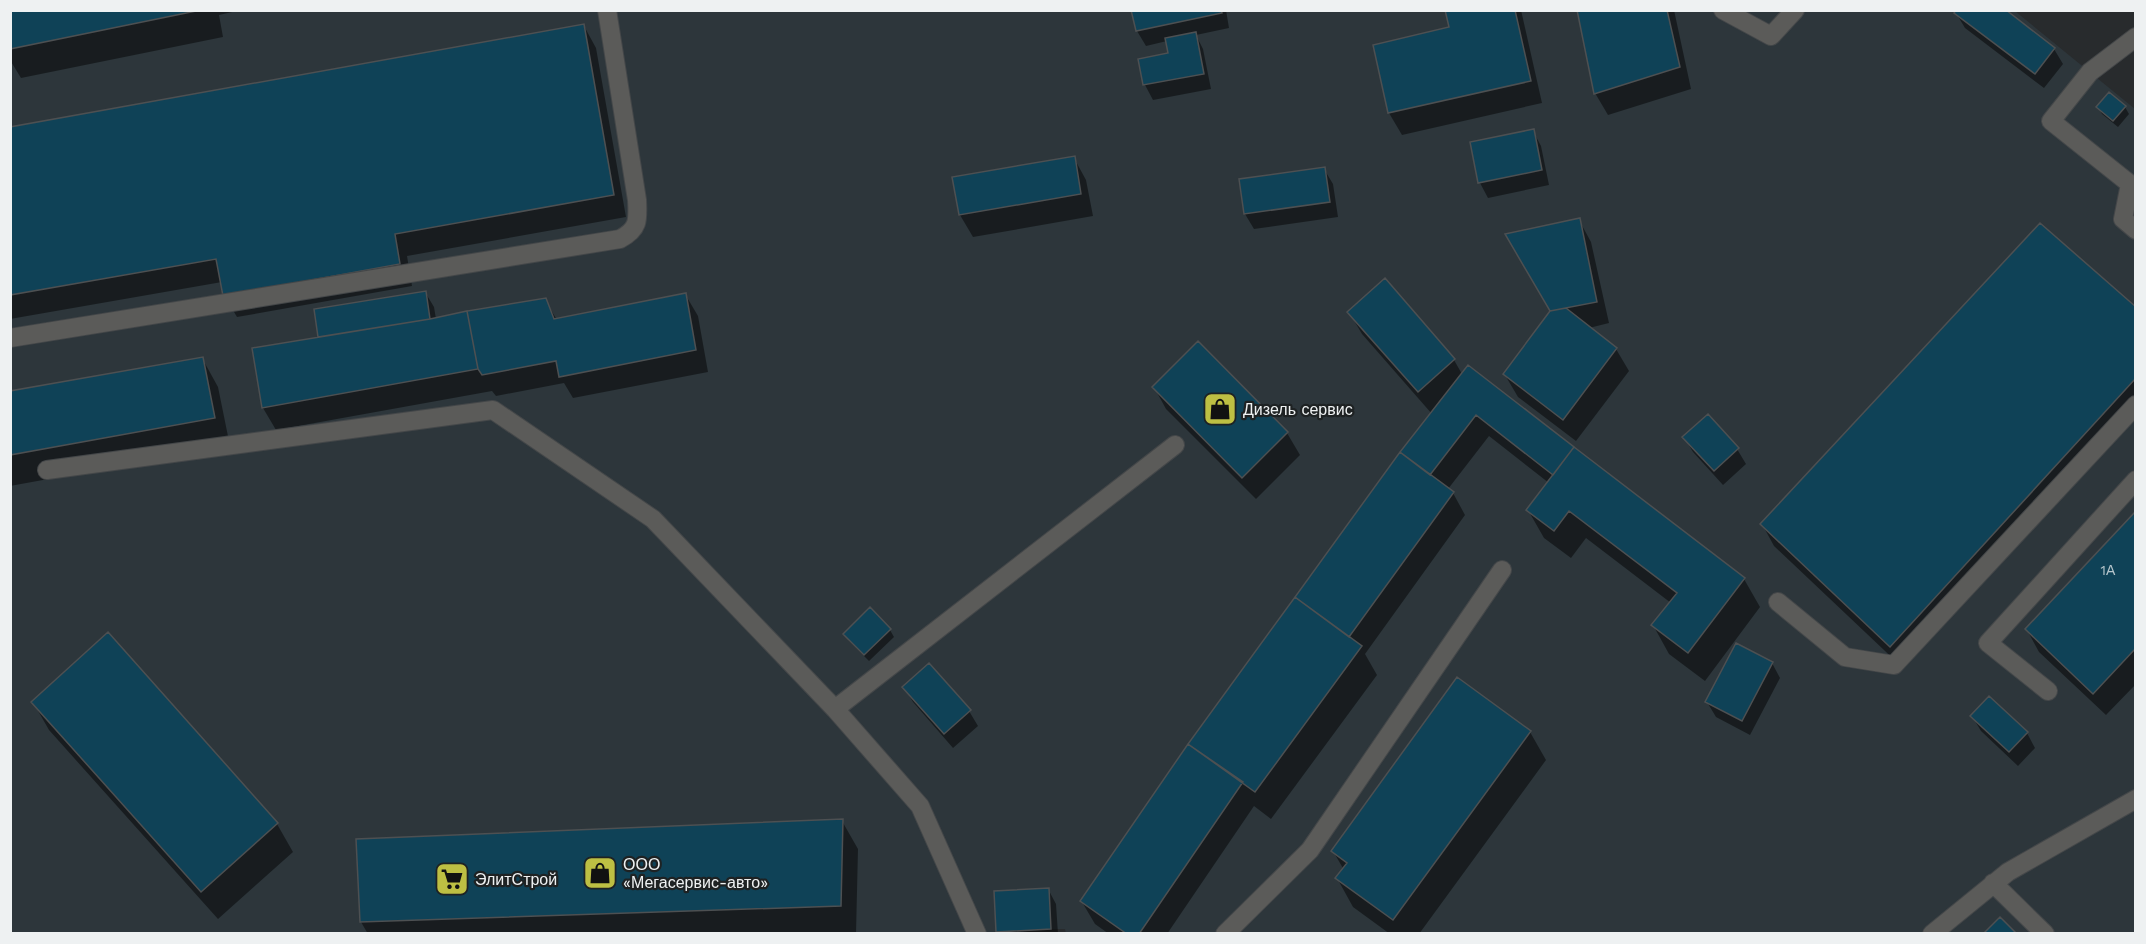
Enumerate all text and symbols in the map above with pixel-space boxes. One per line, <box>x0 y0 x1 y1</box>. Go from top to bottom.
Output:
shop icon: Дизель сервис <box>1202 391 1238 427</box>
place label: Дизель сервис <box>1243 400 1353 419</box>
house number: 1А <box>2101 562 2116 578</box>
shop icon: ООО «Мегасервис-авто» <box>582 855 618 891</box>
place label: ООО «Мегасервис-авто» <box>623 855 768 892</box>
supermarket icon: ЭлитСтрой <box>434 861 470 897</box>
place label: ЭлитСтрой <box>475 870 557 889</box>

